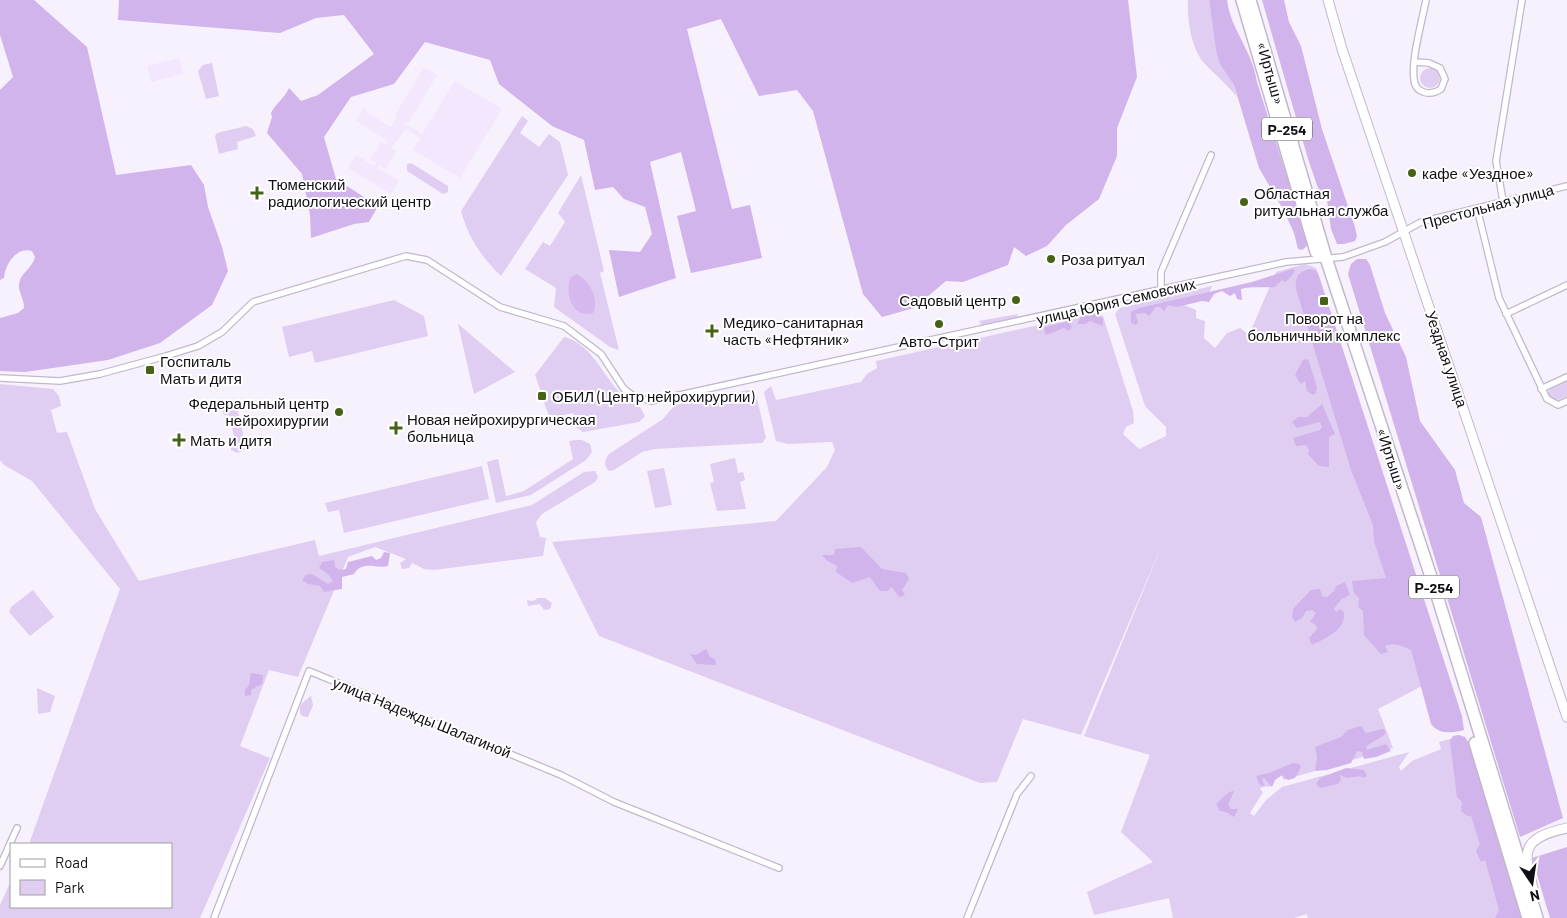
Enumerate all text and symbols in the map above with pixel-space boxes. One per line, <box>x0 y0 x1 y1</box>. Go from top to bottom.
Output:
street label: «Иртыш» <box>1253 39 1289 107</box>
road number: Р-254 <box>1262 118 1312 140</box>
place label: кафе «Уездное» <box>1422 164 1534 182</box>
marker: кафе «Уездное» <box>1406 167 1418 179</box>
place label: Тюменский радиологический центр <box>268 175 431 210</box>
street label: Престольная улица <box>1420 180 1556 232</box>
place label: Областная ритуальная служба <box>1254 184 1389 219</box>
marker: Тюменский радиологический центр <box>250 186 264 200</box>
marker: Областная ритуальная служба <box>1238 196 1250 208</box>
place label: Роза ритуал <box>1061 250 1145 268</box>
marker: Роза ритуал <box>1045 253 1057 265</box>
street label: улица Юрия Семовских <box>1035 274 1198 328</box>
place label: Садовый центр <box>899 291 1006 309</box>
marker: Садовый центр <box>1010 294 1022 306</box>
marker: Поворот на больничный комплекс <box>1318 295 1330 307</box>
street label: Уездная улица <box>1422 308 1472 410</box>
place label: Поворот на больничный комплекс <box>1248 309 1401 344</box>
place label: Медико–санитарная часть «Нефтяник» <box>723 313 863 348</box>
marker: Авто-Стрит <box>933 318 945 330</box>
marker: Медико–санитарная часть «Нефтяник» <box>705 324 719 338</box>
place label: Авто-Стрит <box>899 332 979 350</box>
place label: Госпиталь Мать и дитя <box>160 352 242 387</box>
marker: Госпиталь Мать и дитя <box>144 364 156 376</box>
place label: ОБИЛ (Центр нейрохирургии) <box>552 387 754 405</box>
marker: ОБИЛ (Центр нейрохирургии) <box>536 390 548 402</box>
place label: Федеральный центр нейрохирургии <box>189 394 329 429</box>
marker: Федеральный центр нейрохирургии <box>333 406 345 418</box>
place label: Новая нейрохирургическая больница <box>407 410 596 445</box>
marker: Новая нейрохирургическая больница <box>389 421 403 435</box>
street label: «Иртыш» <box>1373 425 1411 493</box>
place label: Мать и дитя <box>190 431 272 449</box>
marker: Мать и дитя <box>172 433 186 447</box>
road number: Р-254 <box>1409 576 1459 598</box>
street label: улица Надежды Шалагиной <box>330 673 514 761</box>
legend <box>10 843 172 908</box>
text: Road <box>55 853 88 871</box>
north arrow <box>1507 858 1557 908</box>
text: Park <box>55 878 85 896</box>
text: N <box>1529 887 1541 905</box>

